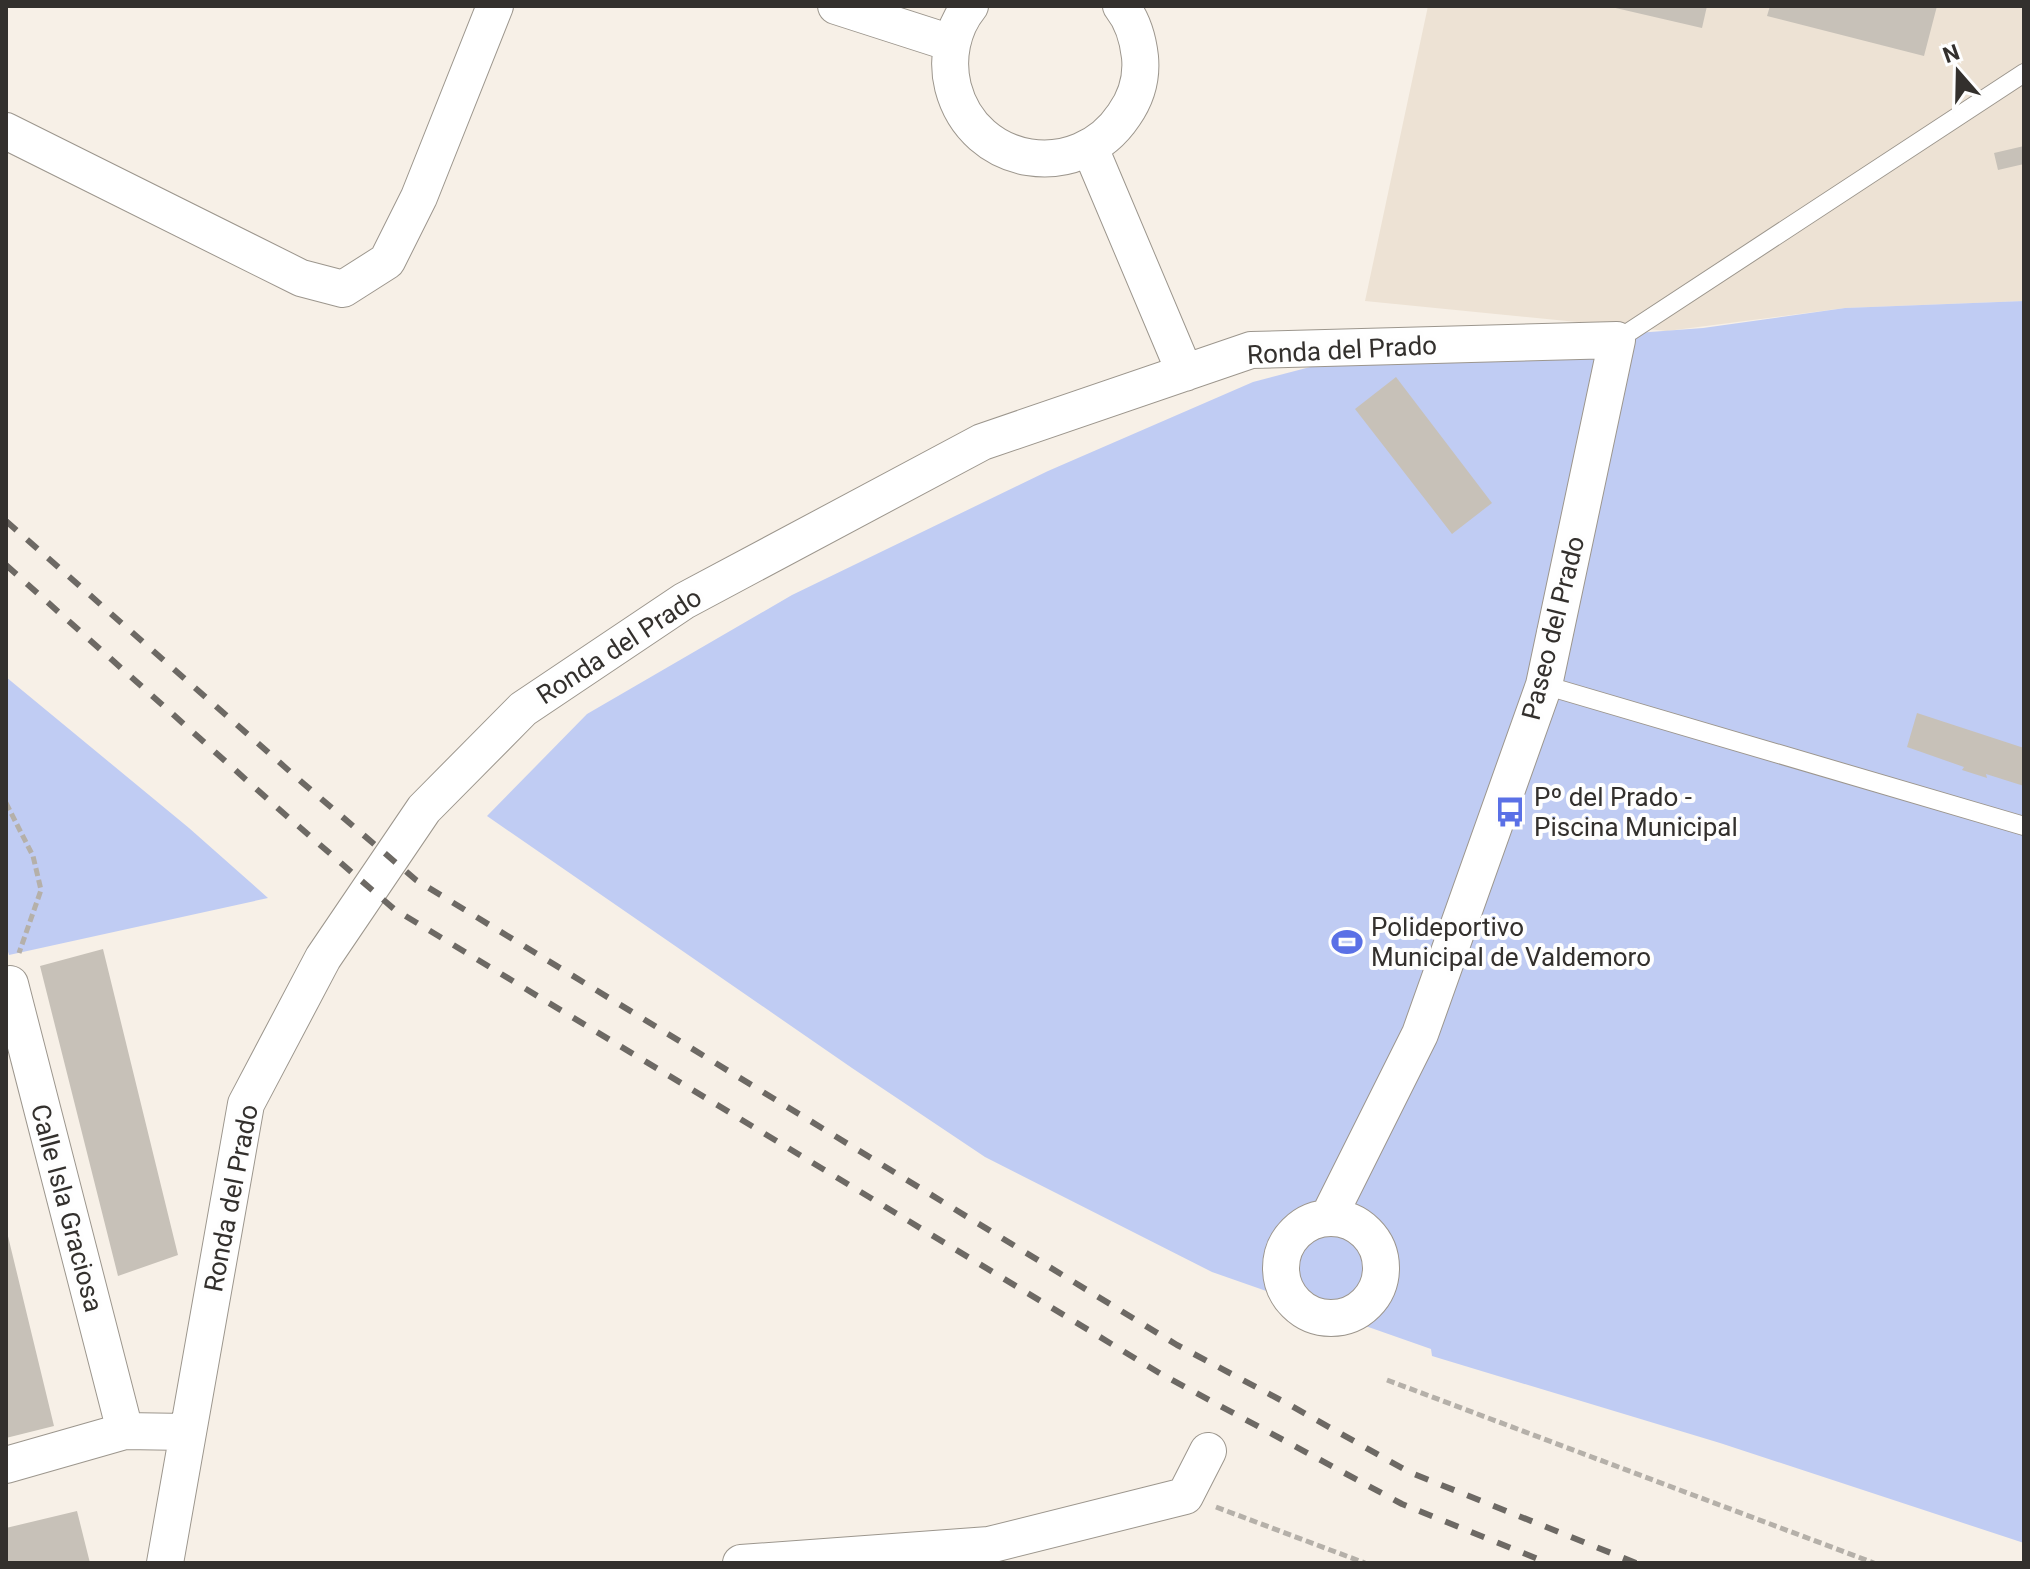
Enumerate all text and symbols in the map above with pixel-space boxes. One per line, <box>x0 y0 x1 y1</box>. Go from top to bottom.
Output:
north arrow <box>1918 32 1998 112</box>
text: N <box>1940 39 1963 68</box>
street label: Ronda del Prado <box>1246 330 1438 370</box>
street label: Paseo del Prado <box>1516 533 1590 723</box>
street label: Ronda del Prado <box>531 582 707 710</box>
place label: Pº del Prado - Piscina Municipal <box>1534 782 1738 842</box>
bus stop icon: Pº del Prado - Piscina Municipal <box>1493 795 1527 829</box>
place label: Polideportivo Municipal de Valdemoro <box>1371 912 1651 972</box>
sports icon: Polideportivo Municipal de Valdemoro <box>1330 925 1364 959</box>
street label: Calle Isla Graciosa <box>25 1101 109 1315</box>
street label: Ronda del Prado <box>198 1102 264 1294</box>

